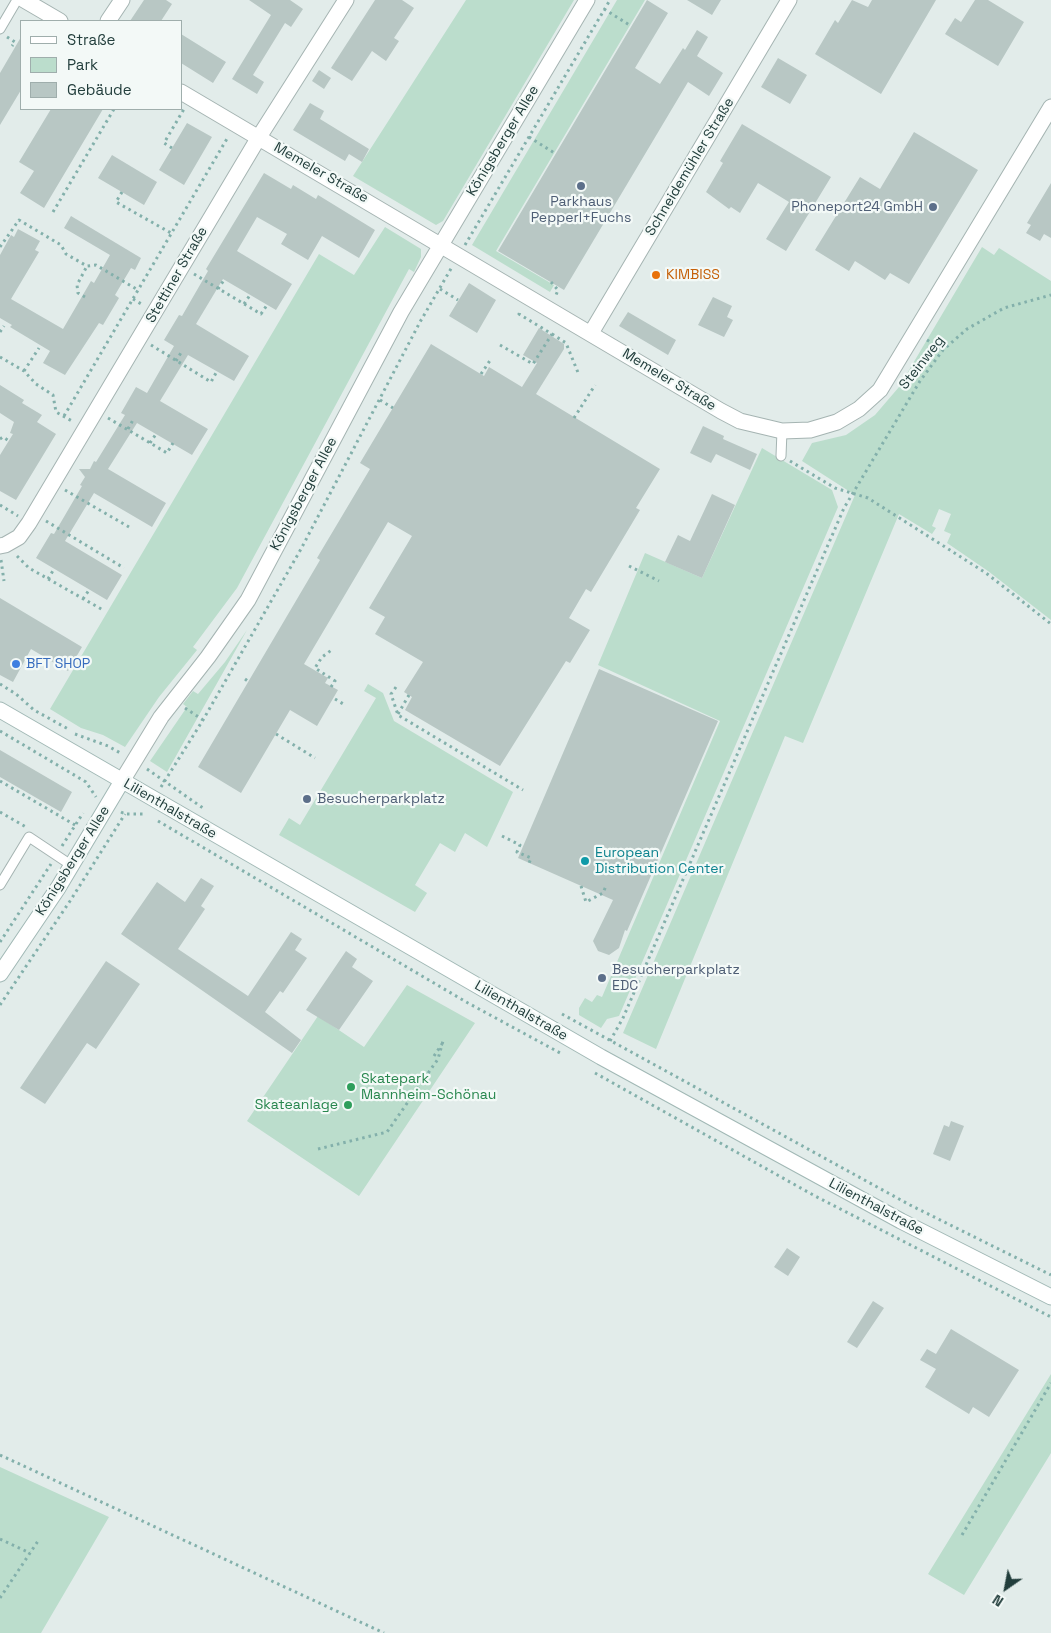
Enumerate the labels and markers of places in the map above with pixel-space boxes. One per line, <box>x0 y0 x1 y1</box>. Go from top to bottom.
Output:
marker: Parkhaus Pepperl+Fuchs <box>575 180 587 192</box>
place label: Parkhaus Pepperl+Fuchs <box>531 194 631 226</box>
place label: Phoneport24 GmbH <box>791 199 923 215</box>
marker: Phoneport24 GmbH <box>927 201 939 213</box>
place label: KIMBISS <box>666 267 720 283</box>
marker: KIMBISS <box>650 269 662 281</box>
place label: BFT SHOP <box>26 656 90 672</box>
marker: BFT SHOP <box>10 658 22 670</box>
place label: Besucherparkplatz <box>317 791 445 807</box>
marker: Besucherparkplatz <box>301 793 313 805</box>
place label: European Distribution Center <box>595 845 724 878</box>
marker: European Distribution Center <box>579 855 591 867</box>
place label: Besucherparkplatz EDC <box>612 962 740 994</box>
marker: Besucherparkplatz EDC <box>596 972 608 984</box>
place label: Skatepark Mannheim-Schönau <box>361 1071 496 1104</box>
marker: Skatepark Mannheim-Schönau <box>345 1081 357 1093</box>
place label: Skateanlage <box>255 1097 338 1113</box>
marker: Skateanlage <box>342 1099 354 1111</box>

